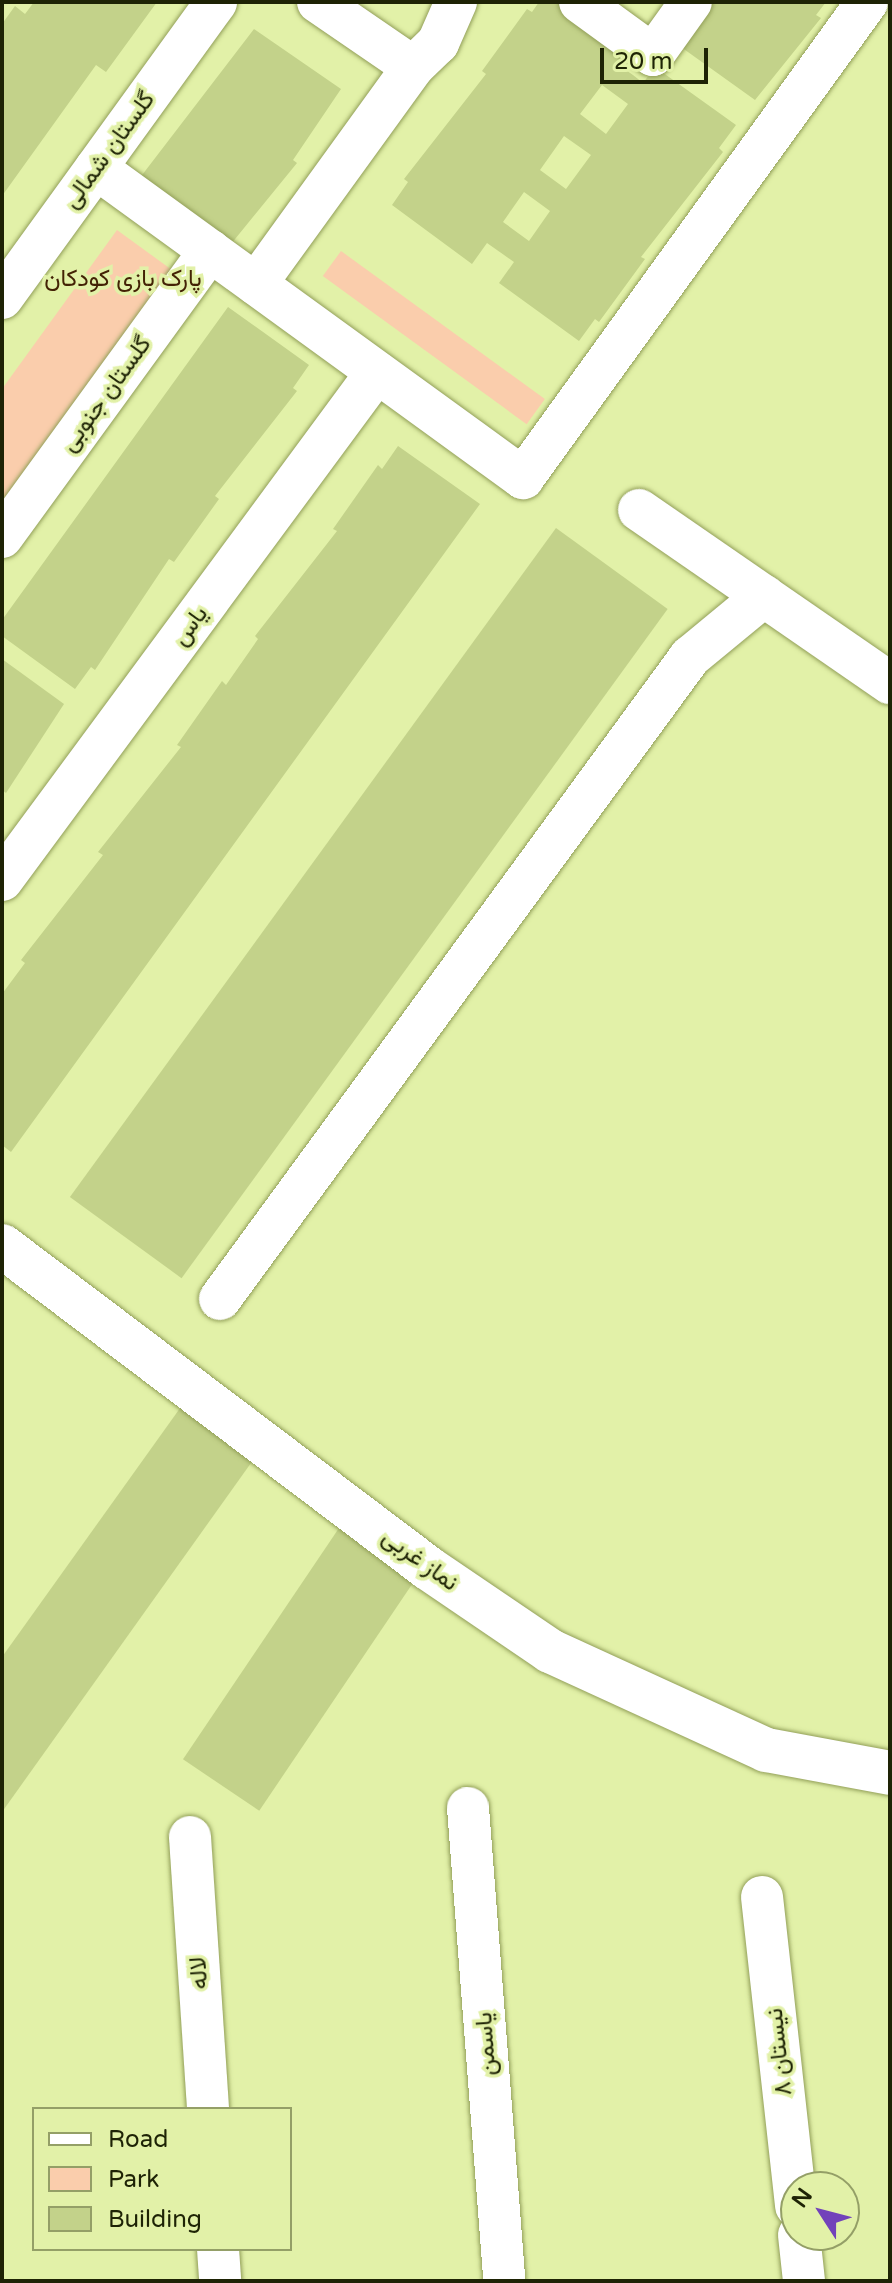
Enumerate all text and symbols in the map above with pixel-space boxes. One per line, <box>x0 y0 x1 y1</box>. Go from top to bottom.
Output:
scale bar <box>604 32 712 82</box>
text: 20 m <box>614 47 672 76</box>
street label: گلستان شمالی <box>57 86 161 214</box>
park label: پارک بازی کودکان <box>44 265 202 293</box>
street label: گلستان جنوبی <box>54 330 158 458</box>
street label: یاس <box>166 600 214 652</box>
street label: نماز غربی <box>376 1523 464 1597</box>
street label: لاله <box>183 1956 215 1990</box>
street label: نیستان ۸ <box>760 2007 798 2097</box>
street label: یاسمن <box>469 2011 503 2077</box>
legend <box>32 2107 292 2251</box>
text: Road <box>108 2125 168 2154</box>
text: Park <box>108 2165 159 2194</box>
north arrow <box>780 2171 860 2251</box>
text: N <box>786 2183 818 2213</box>
text: Building <box>108 2205 202 2234</box>

